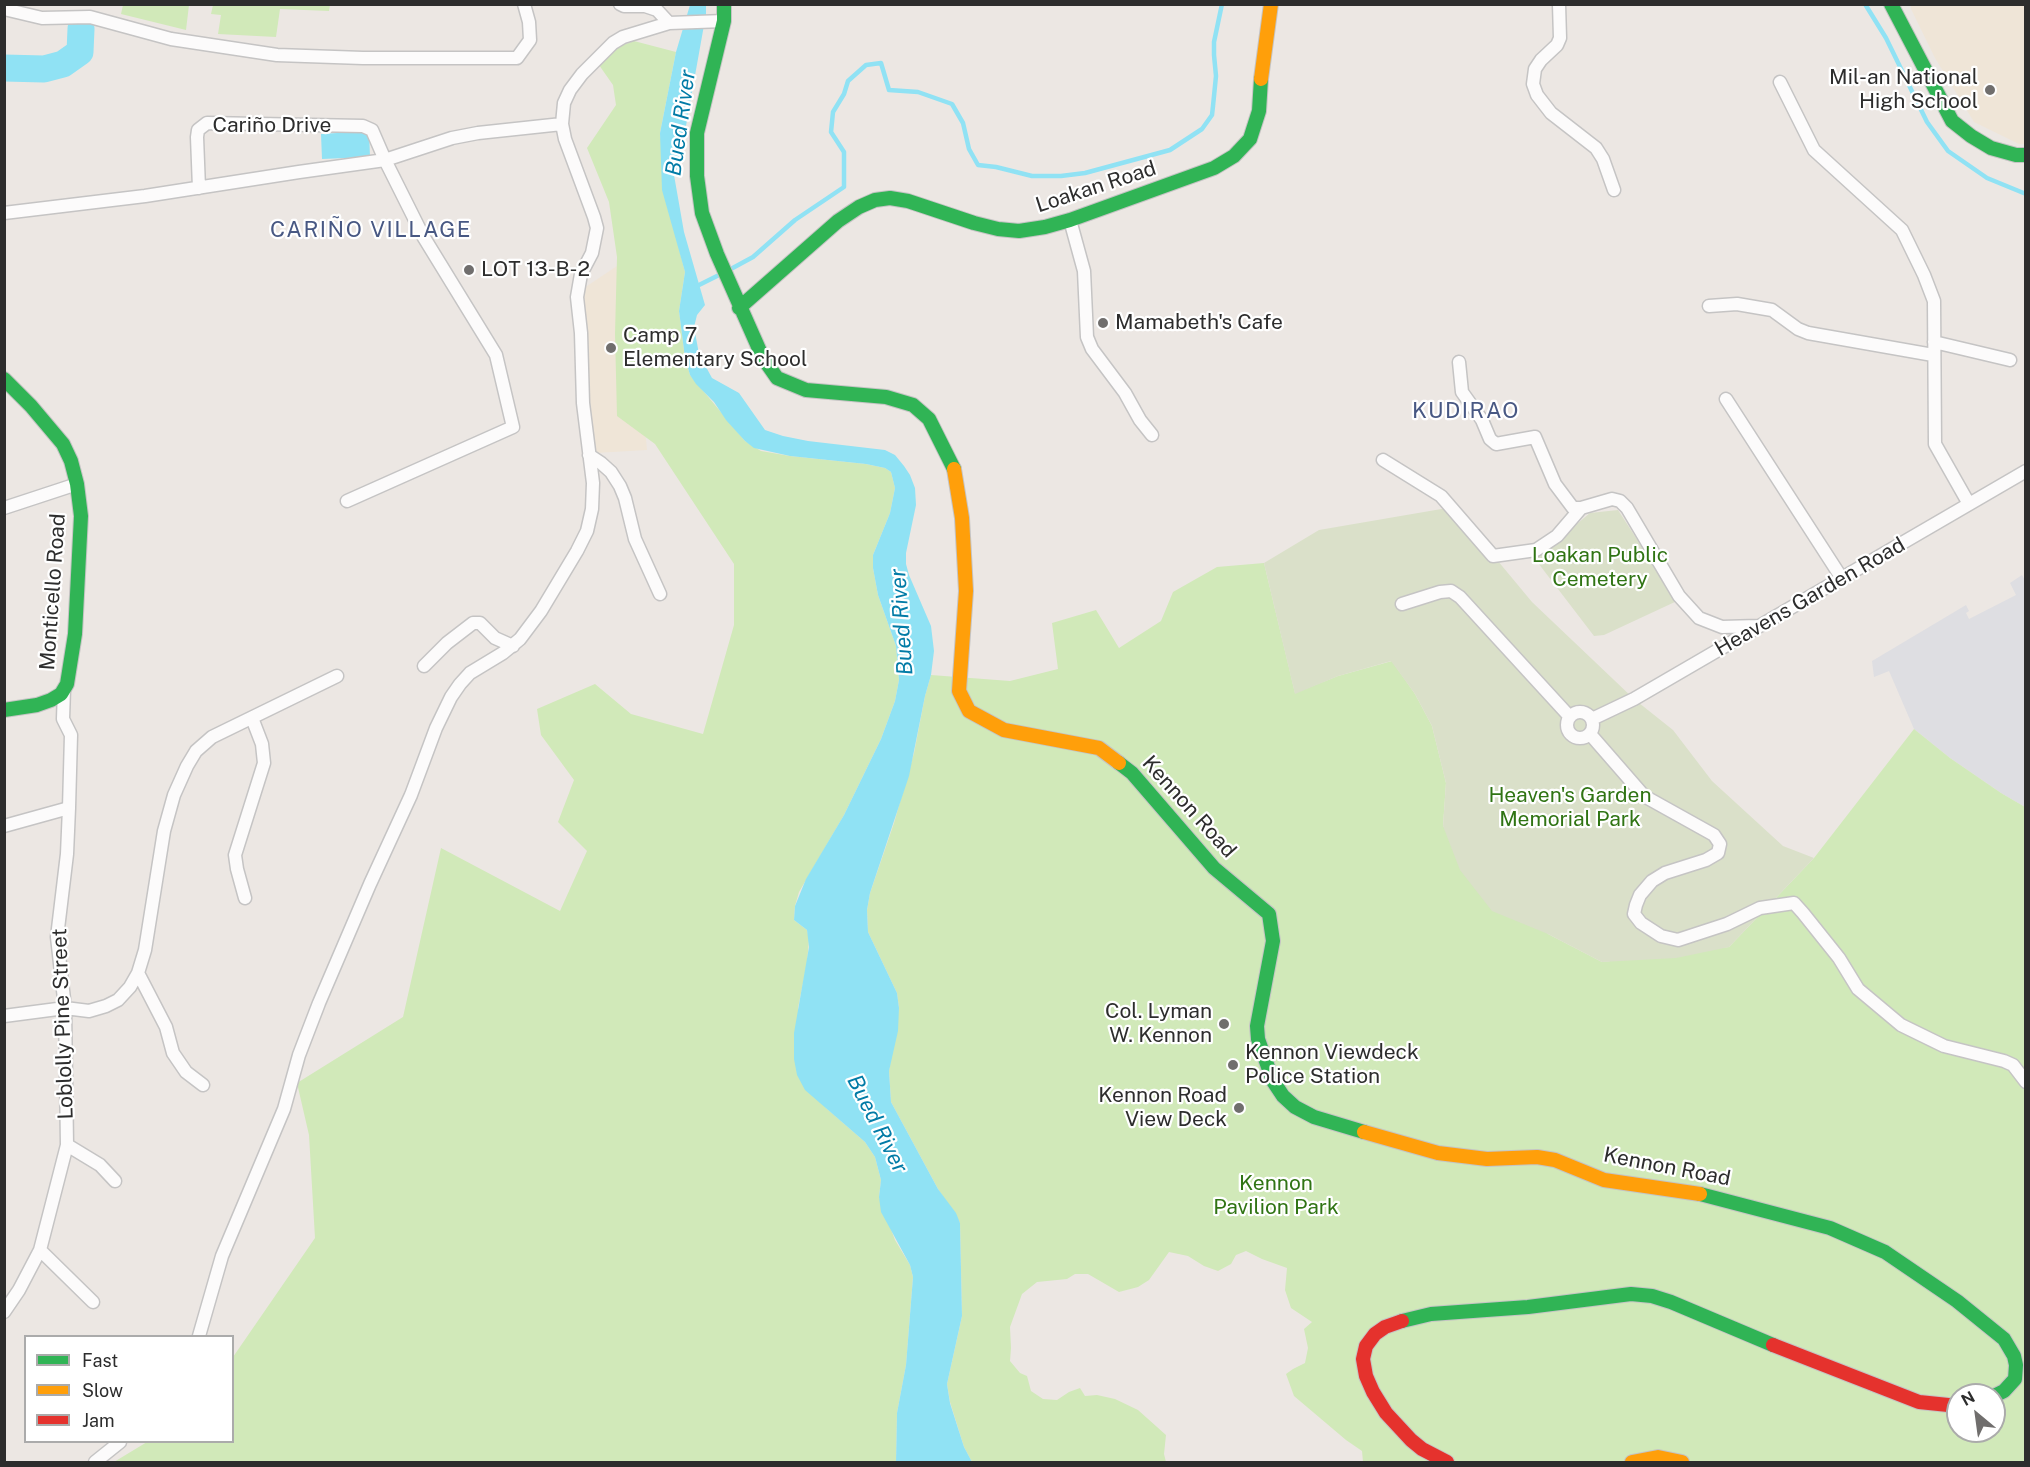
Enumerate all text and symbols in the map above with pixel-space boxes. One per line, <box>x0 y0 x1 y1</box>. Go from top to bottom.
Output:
place label: Mil-an National High School <box>1829 65 1978 115</box>
water label: Bued River <box>660 68 702 178</box>
marker: Mil-an National High School <box>1983 83 1997 97</box>
street label: Cariño Drive <box>213 113 331 139</box>
street label: Loakan Road <box>1033 156 1159 218</box>
district label: CARIÑO VILLAGE <box>270 217 472 243</box>
place label: LOT 13-B-2 <box>481 257 590 283</box>
marker: LOT 13-B-2 <box>462 263 476 277</box>
place label: Mamabeth's Cafe <box>1115 310 1283 336</box>
marker: Mamabeth's Cafe <box>1096 316 1110 330</box>
place label: Camp 7 Elementary School <box>623 323 807 373</box>
marker: Camp 7 Elementary School <box>604 341 618 355</box>
district label: KUDIRAO <box>1412 398 1520 424</box>
street label: Monticello Road <box>35 513 71 671</box>
street label: Heavens Garden Road <box>1710 532 1910 662</box>
park label: Loakan Public Cemetery <box>1532 543 1668 593</box>
water label: Bued River <box>885 568 919 676</box>
street label: Kennon Road <box>1137 751 1241 863</box>
park label: Heaven's Garden Memorial Park <box>1488 783 1652 833</box>
street label: Loblolly Pine Street <box>47 928 79 1120</box>
place label: Col. Lyman W. Kennon <box>1105 999 1212 1049</box>
marker: Col. Lyman W. Kennon <box>1217 1017 1231 1031</box>
place label: Kennon Viewdeck Police Station <box>1245 1040 1419 1090</box>
marker: Kennon Viewdeck Police Station <box>1226 1058 1240 1072</box>
water label: Bued River <box>841 1070 913 1178</box>
place label: Kennon Road View Deck <box>1098 1083 1227 1133</box>
marker: Kennon Road View Deck <box>1232 1101 1246 1115</box>
street label: Kennon Road <box>1601 1142 1733 1192</box>
park label: Kennon Pavilion Park <box>1213 1171 1339 1221</box>
legend <box>24 1335 234 1443</box>
text: Fast <box>82 1350 118 1371</box>
text: Slow <box>82 1380 123 1401</box>
north arrow <box>1946 1383 2006 1443</box>
text: N <box>1958 1387 1978 1410</box>
text: Jam <box>82 1410 115 1431</box>

